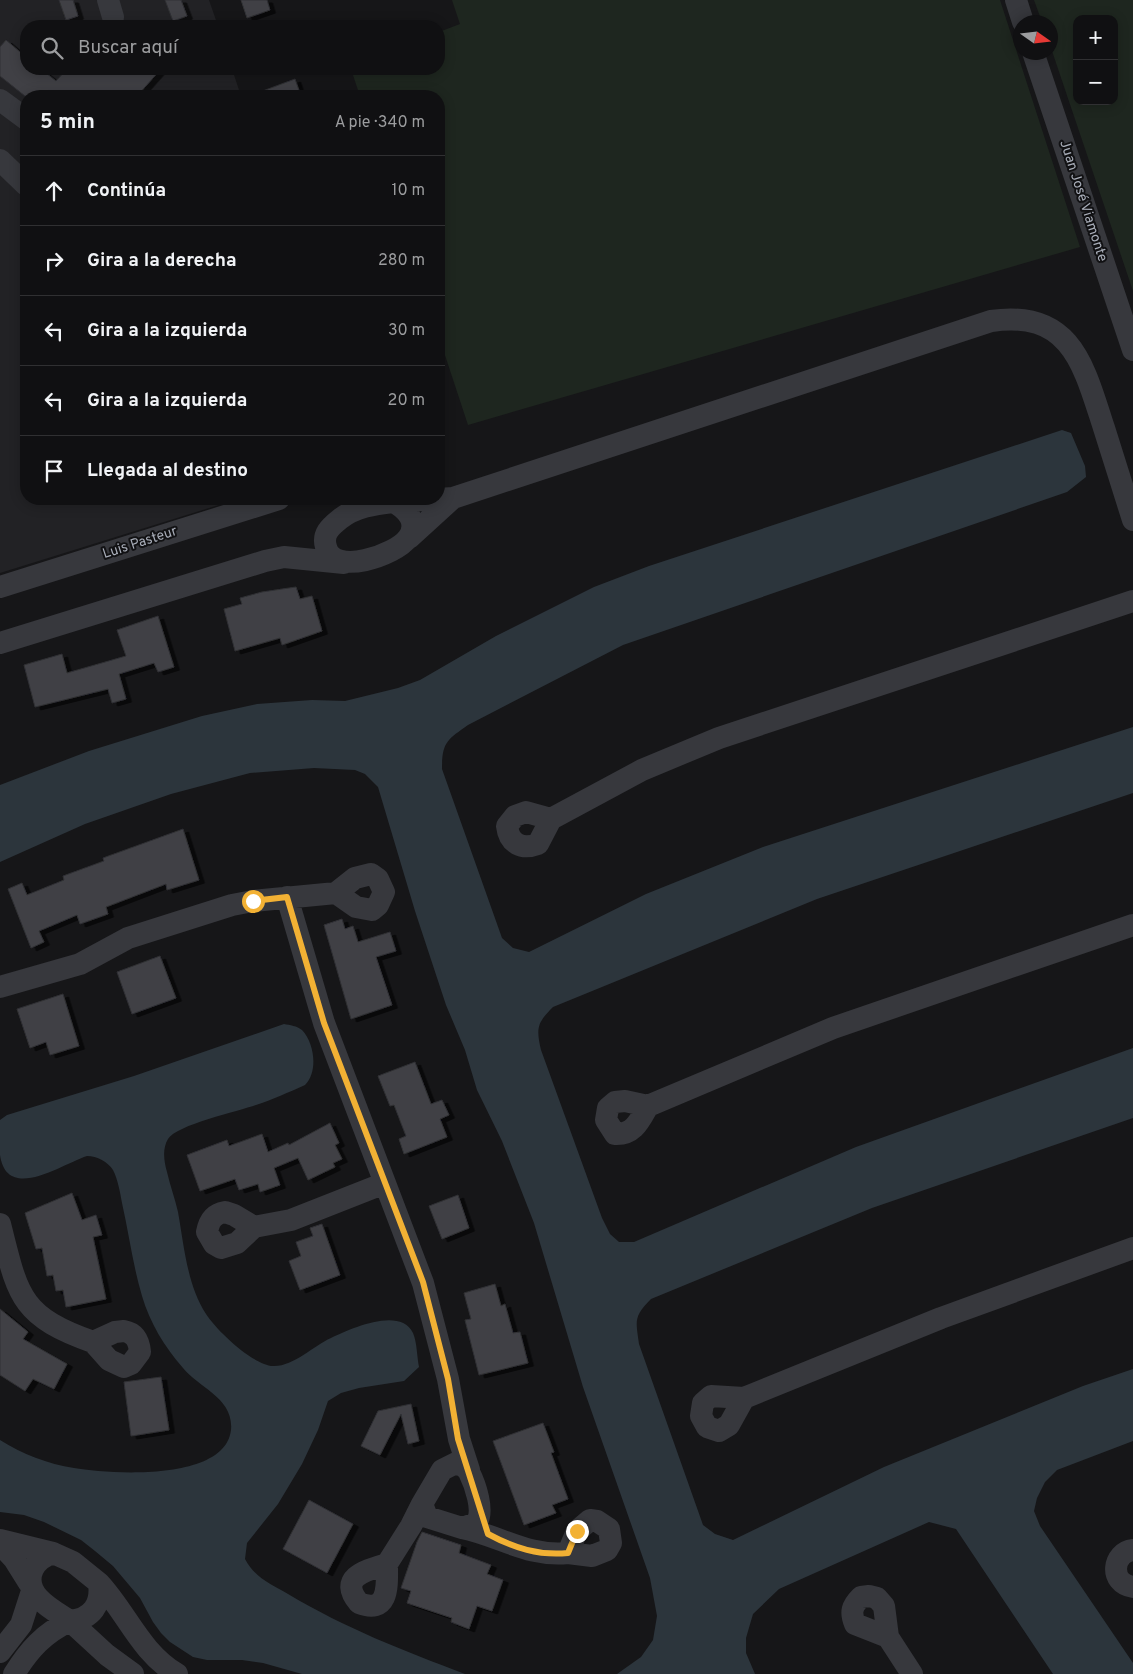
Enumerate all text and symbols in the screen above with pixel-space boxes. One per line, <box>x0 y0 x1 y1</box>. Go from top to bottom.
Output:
north arrow <box>1013 15 1058 60</box>
map controls <box>1073 15 1118 105</box>
button: + <box>1073 15 1118 60</box>
search box <box>20 20 445 75</box>
icon: search <box>38 34 66 62</box>
text: Buscar aquí <box>78 36 178 60</box>
button: − <box>1073 60 1118 105</box>
text: 5 min <box>40 109 95 136</box>
text: A pie · 340 m <box>335 113 425 133</box>
street label: Juan José Viamonte <box>1055 138 1111 264</box>
icon: ahead <box>40 177 68 205</box>
text: Continúa <box>87 179 166 203</box>
text: 10 m <box>391 181 425 201</box>
icon: right <box>40 247 68 275</box>
text: Gira a la derecha <box>87 249 237 273</box>
text: 280 m <box>378 251 425 271</box>
icon: left <box>40 317 68 345</box>
text: Gira a la izquierda <box>87 319 247 343</box>
text: 30 m <box>388 321 425 341</box>
icon: left <box>40 387 68 415</box>
text: Gira a la izquierda <box>87 389 247 413</box>
text: 20 m <box>388 391 425 411</box>
icon: arrive <box>40 457 68 485</box>
text: Llegada al destino <box>87 459 248 483</box>
street label: Luis Pasteur <box>100 523 180 563</box>
route start <box>242 890 265 913</box>
route end <box>566 1520 589 1543</box>

